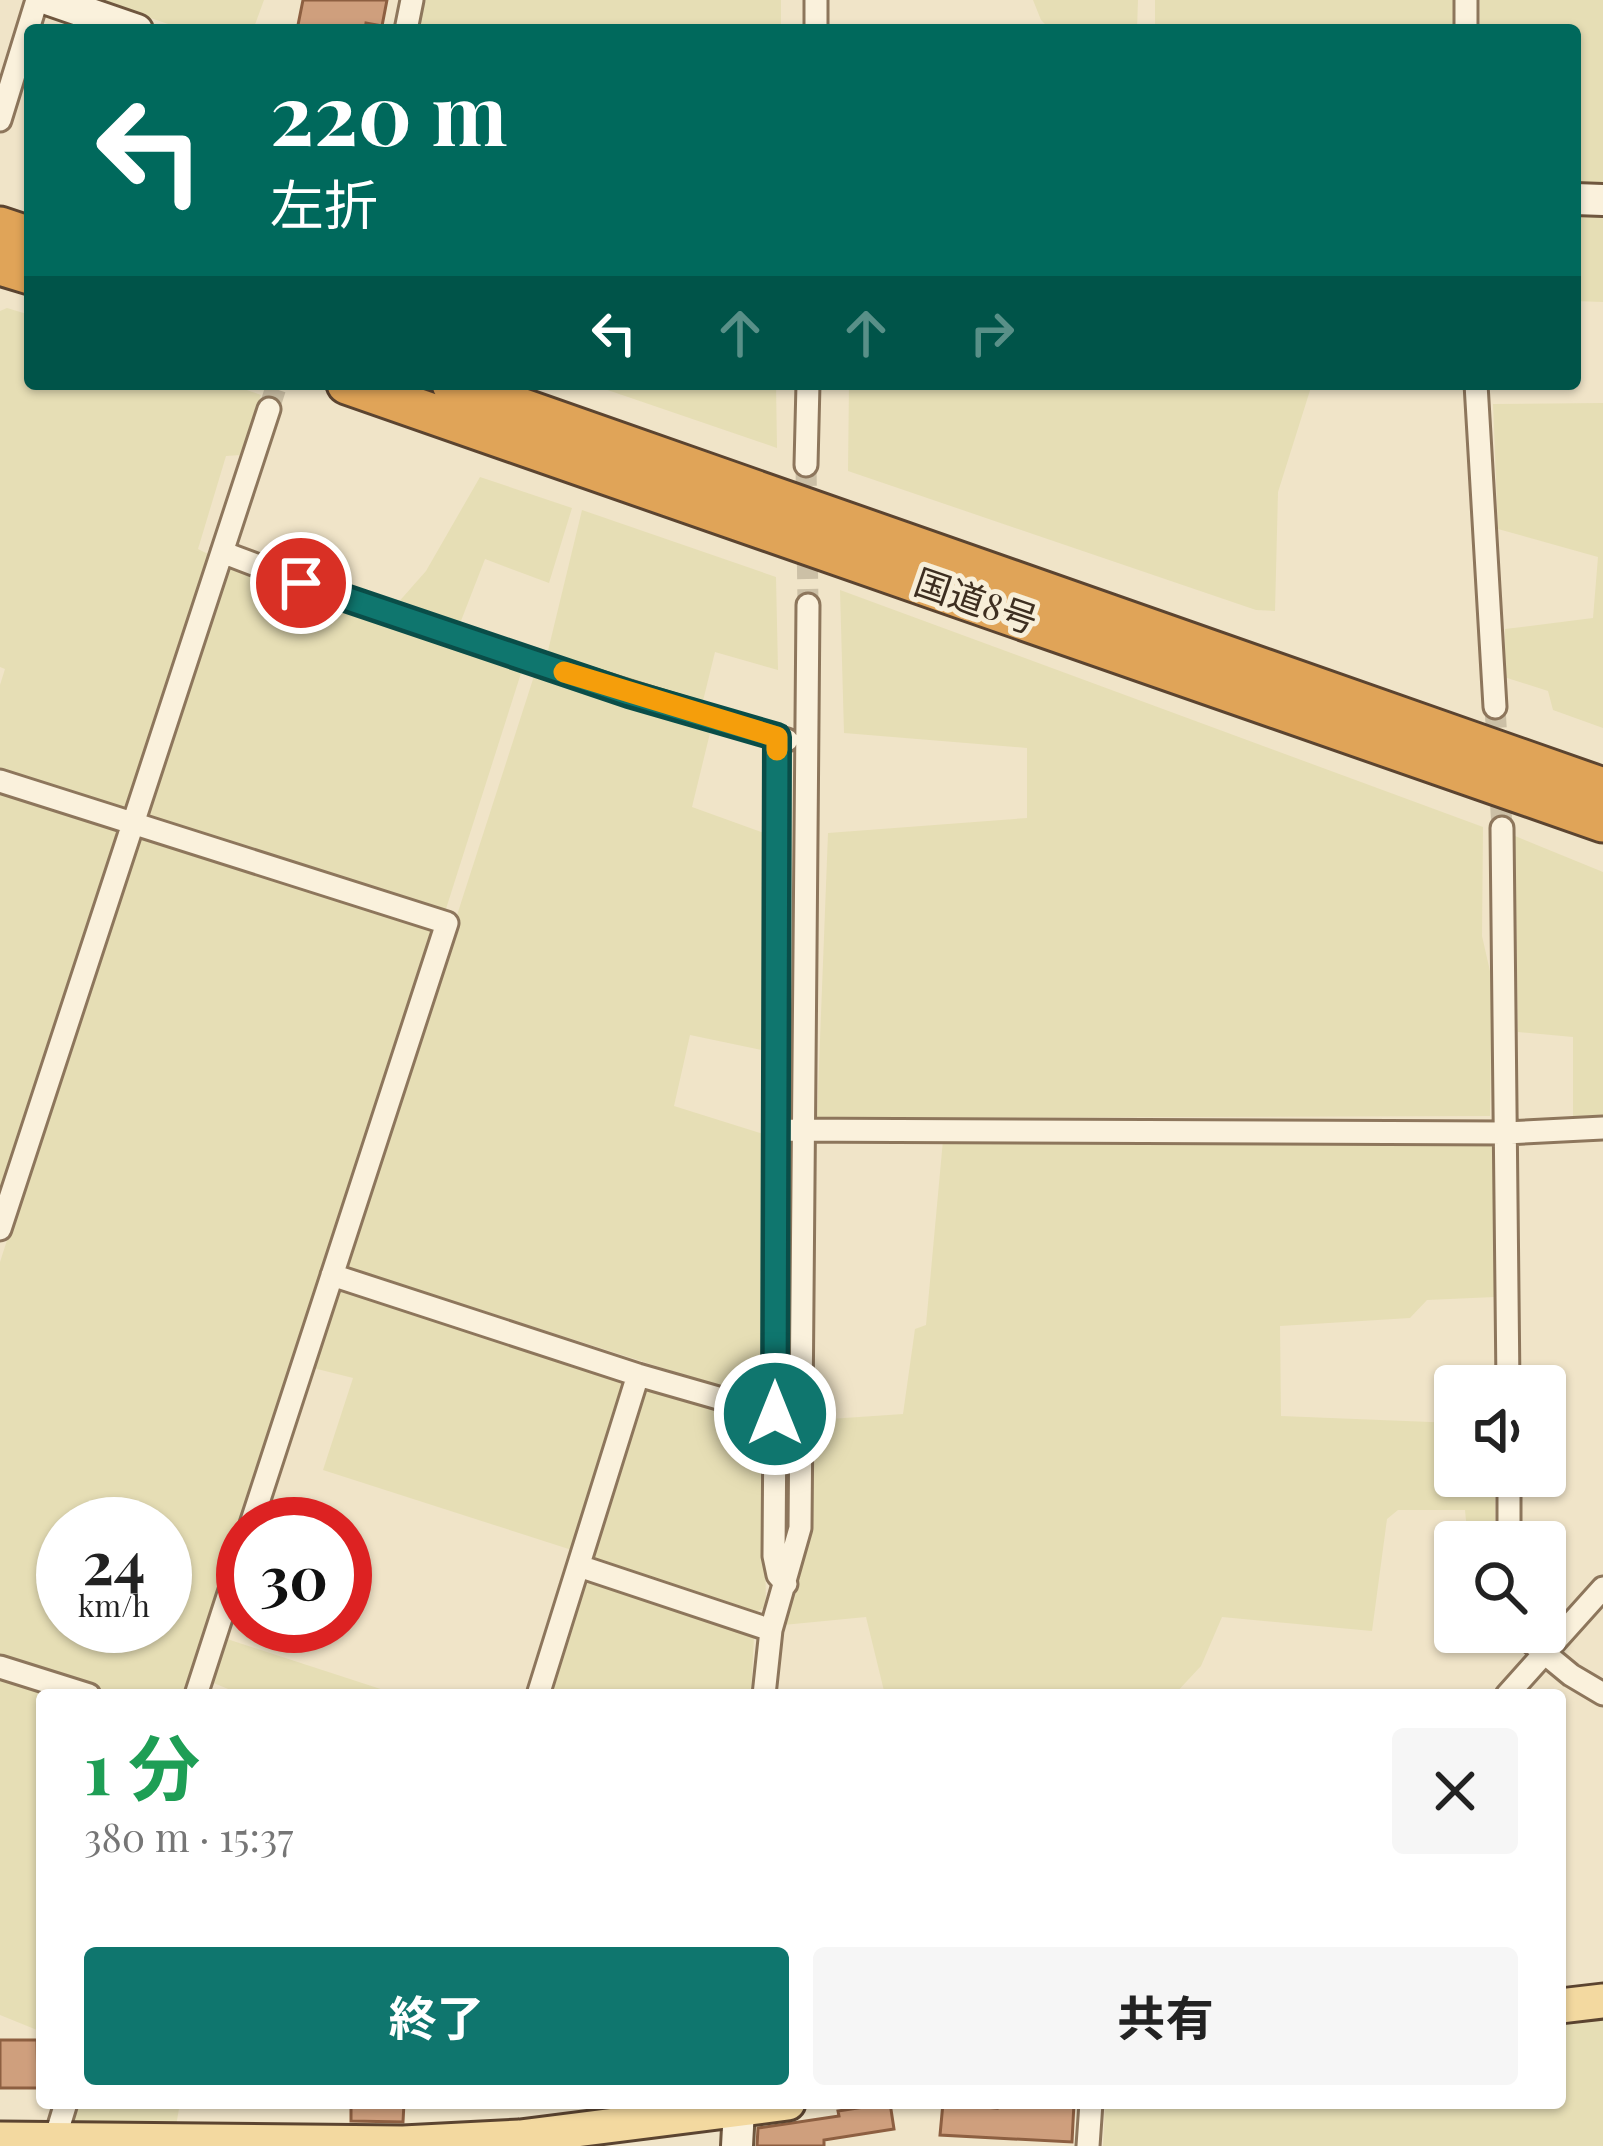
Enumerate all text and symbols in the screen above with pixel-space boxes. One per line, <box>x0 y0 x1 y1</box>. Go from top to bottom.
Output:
text: 220 m <box>270 55 508 167</box>
icon: left <box>72 72 228 228</box>
text: 左折 <box>270 167 378 239</box>
icon: left <box>581 300 647 366</box>
icon: ahead <box>707 300 773 366</box>
icon: ahead <box>833 300 899 366</box>
icon: right <box>959 300 1025 366</box>
pin <box>250 532 352 634</box>
icon: arrive <box>268 550 334 616</box>
street label: 国道8号 <box>909 556 1044 642</box>
position arrow <box>712 1351 838 1477</box>
map controls <box>1434 1365 1566 1653</box>
button: sound <box>1434 1365 1566 1497</box>
speed limit sign: 30 <box>216 1497 372 1653</box>
text: 24 <box>82 1520 146 1600</box>
button: search <box>1434 1521 1566 1653</box>
text: km/h <box>78 1585 150 1625</box>
text: 1 分 <box>84 1717 200 1813</box>
button: close <box>1392 1728 1518 1854</box>
text: 380 m · 15:37 <box>84 1810 293 1862</box>
button: 終了 <box>84 1947 789 2085</box>
button: 共有 <box>813 1947 1518 2085</box>

